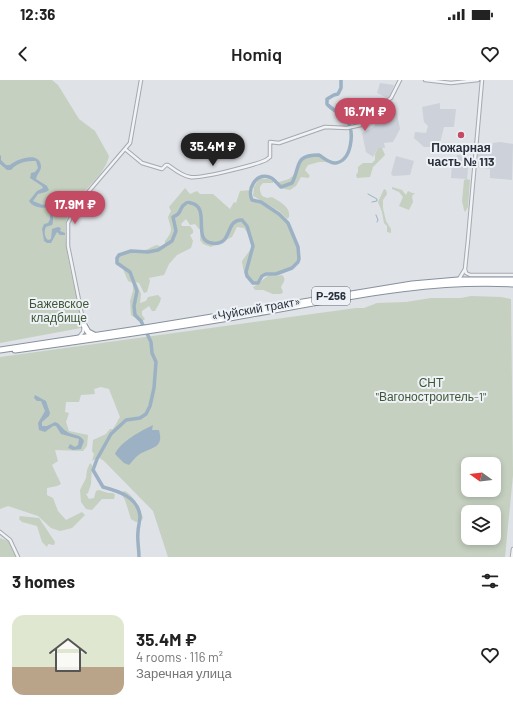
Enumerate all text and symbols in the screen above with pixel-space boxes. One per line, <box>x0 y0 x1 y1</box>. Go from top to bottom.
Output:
text: 12:36 <box>20 5 55 23</box>
icon: back <box>12 43 34 65</box>
text: Homiq <box>231 43 282 65</box>
icon: heart <box>479 43 501 65</box>
pin: 16.7M ₽ <box>328 98 402 132</box>
text: 16.7M ₽ <box>344 103 386 119</box>
marker: Пожарная часть № 113 <box>456 130 466 140</box>
pin: 35.4M ₽ <box>176 133 250 167</box>
text: 35.4M ₽ <box>190 138 236 154</box>
place label: Пожарная часть № 113 <box>428 140 494 168</box>
pin: 17.9M ₽ <box>38 191 112 225</box>
text: 17.9M ₽ <box>54 196 96 212</box>
road number: Р-256 <box>312 287 350 305</box>
street label: «Чуйский тракт» <box>210 293 302 324</box>
park label: Бажевское кладбище <box>29 296 89 325</box>
park label: СНТ "Вагоностроитель-1" <box>376 375 486 404</box>
north arrow <box>461 457 501 497</box>
map controls <box>461 457 501 545</box>
button: layers <box>461 505 501 545</box>
icon: filters <box>479 570 501 592</box>
text: 3 homes <box>12 571 75 591</box>
text: 35.4M ₽ <box>136 629 197 649</box>
icon: home <box>44 631 92 679</box>
icon: heart <box>479 644 501 666</box>
text: 4 rooms · 116 m² <box>136 649 223 665</box>
text: Заречная улица <box>136 665 232 681</box>

